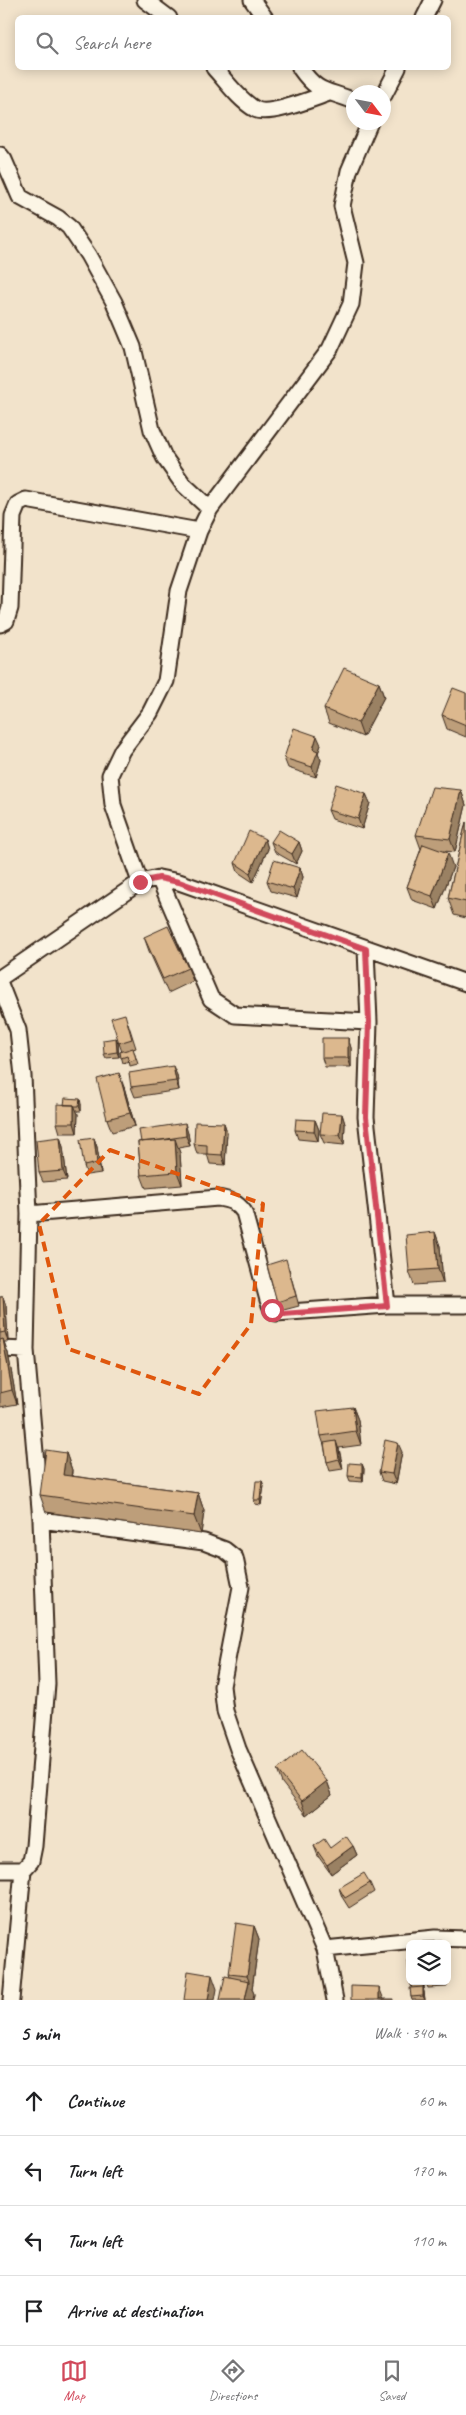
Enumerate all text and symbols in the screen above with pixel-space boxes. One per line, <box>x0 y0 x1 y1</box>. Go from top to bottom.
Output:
search box <box>15 15 451 70</box>
icon: search <box>33 29 61 57</box>
text: Search here <box>73 31 150 55</box>
north arrow <box>346 85 391 130</box>
route end <box>129 871 152 894</box>
route start <box>261 1299 284 1322</box>
map controls <box>406 1940 451 1985</box>
button: layers <box>406 1940 451 1985</box>
text: 5 min <box>20 2020 60 2046</box>
text: Walk · 340 m <box>374 2023 446 2043</box>
icon: ahead <box>20 2087 48 2115</box>
text: Continue <box>67 2089 124 2113</box>
text: 60 m <box>419 2091 446 2111</box>
icon: left <box>20 2157 48 2185</box>
text: Turn left <box>67 2159 122 2183</box>
text: 170 m <box>412 2161 446 2181</box>
icon: left <box>20 2227 48 2255</box>
text: Turn left <box>67 2229 122 2253</box>
text: 110 m <box>412 2231 446 2251</box>
icon: arrive <box>20 2297 48 2325</box>
text: Arrive at destination <box>67 2299 203 2323</box>
tab: Map <box>60 2357 88 2404</box>
tab: Directions <box>209 2357 257 2404</box>
tab: Saved <box>378 2357 406 2404</box>

